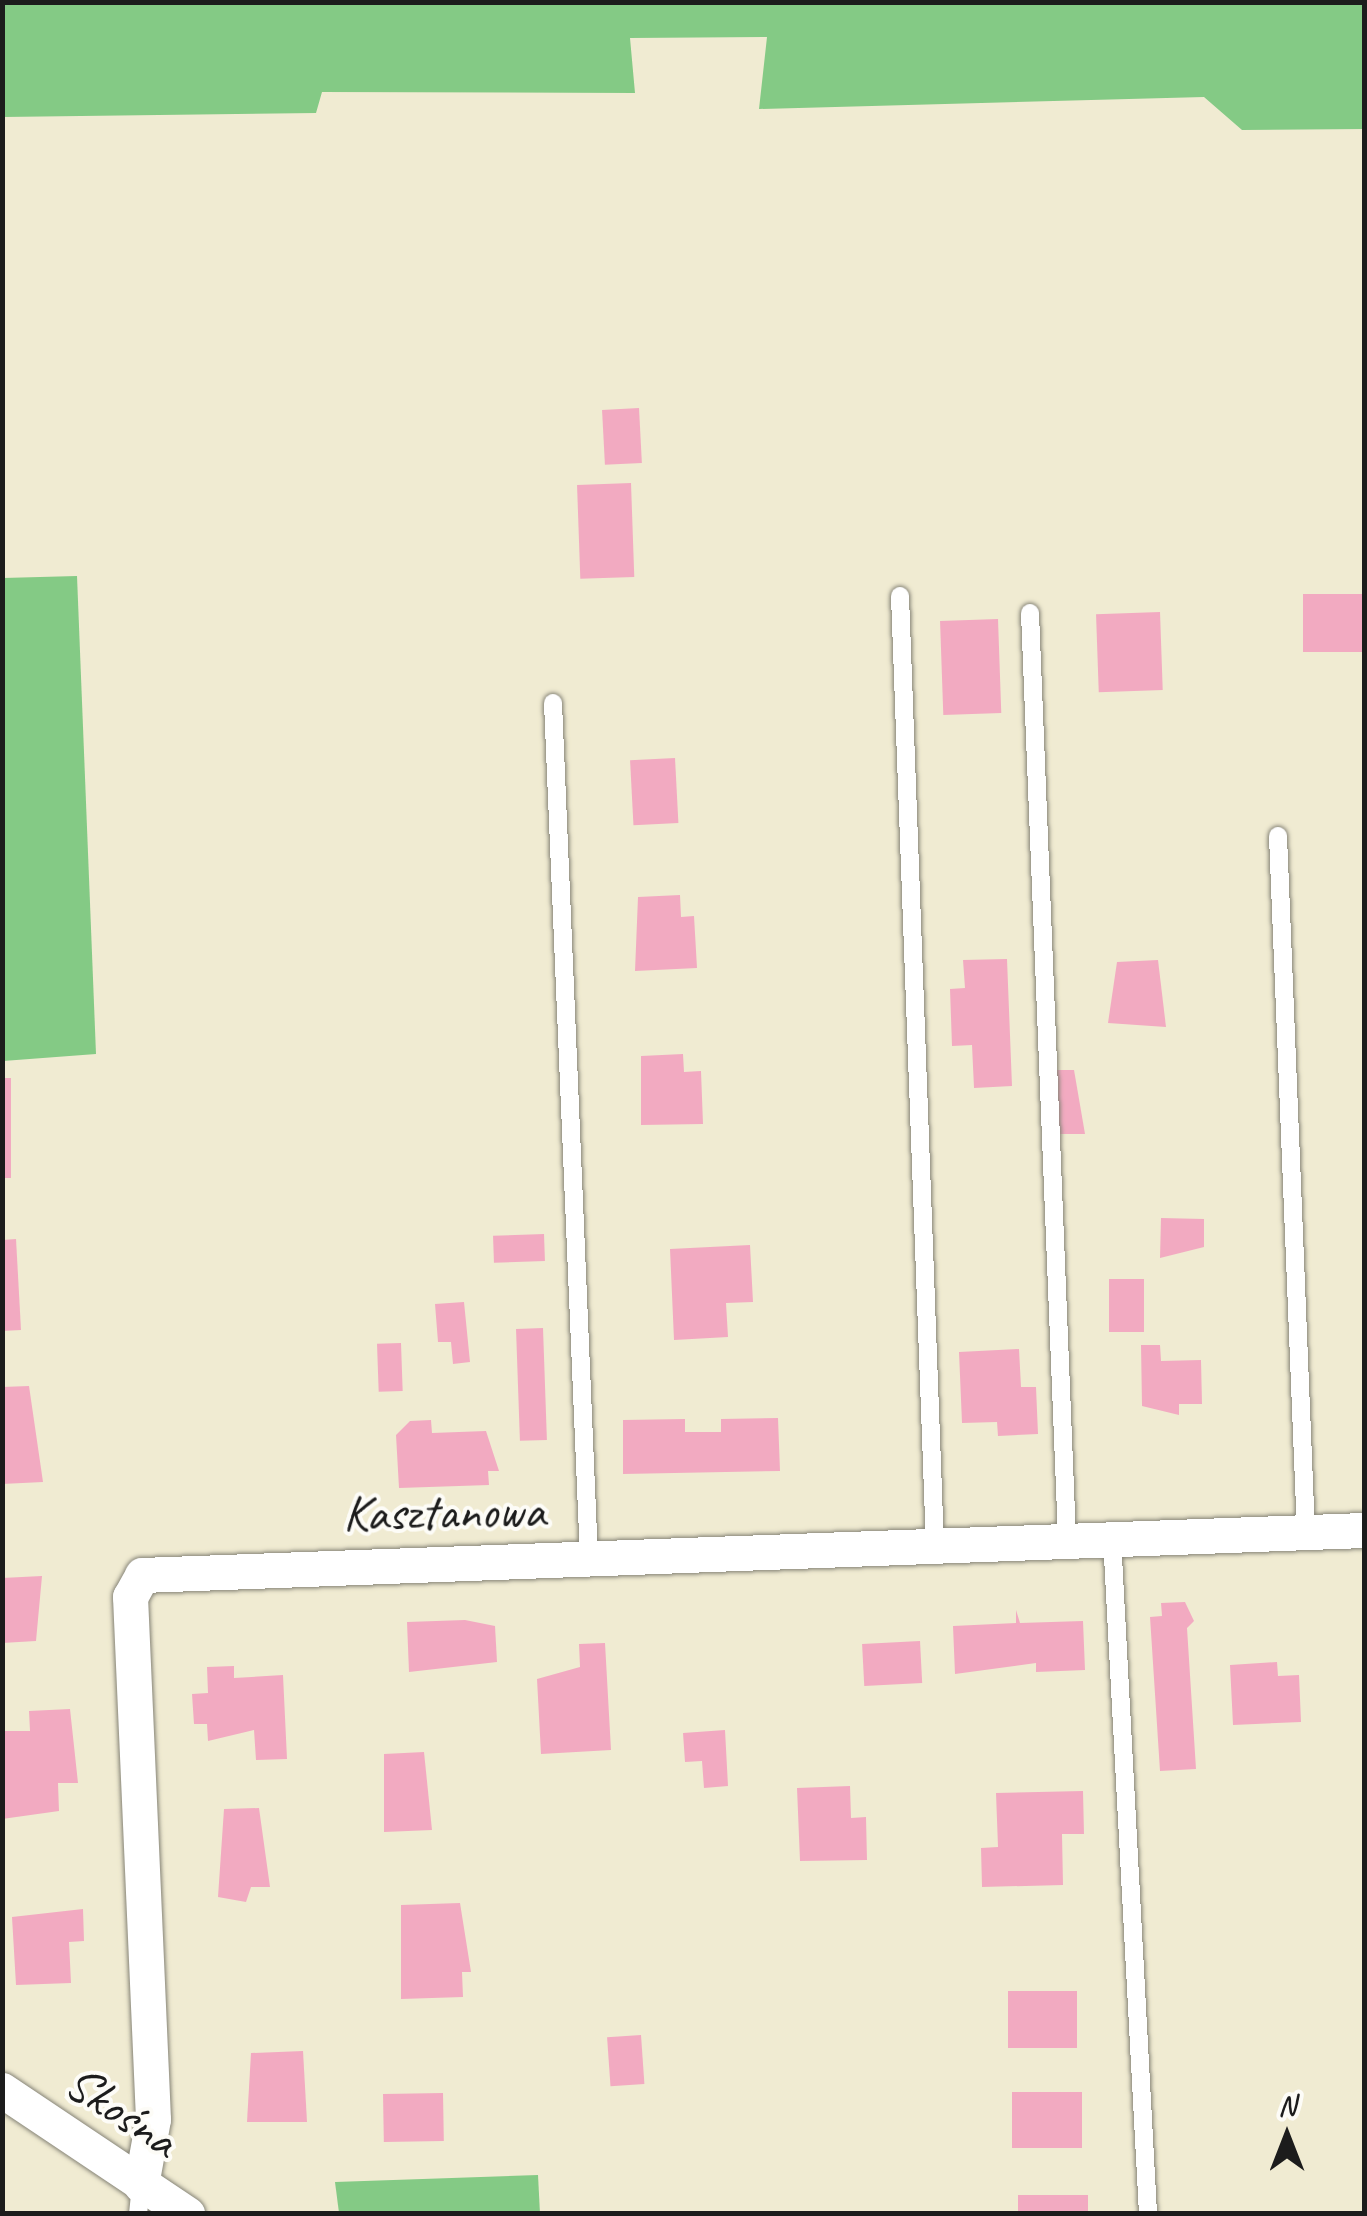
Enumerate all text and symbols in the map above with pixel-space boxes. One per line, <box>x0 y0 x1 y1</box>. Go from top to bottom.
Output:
street label: Kasztanowa <box>342 1480 546 1544</box>
street label: Skośna <box>54 2052 190 2170</box>
north arrow <box>1237 2086 1337 2186</box>
text: N <box>1278 2088 1296 2123</box>

